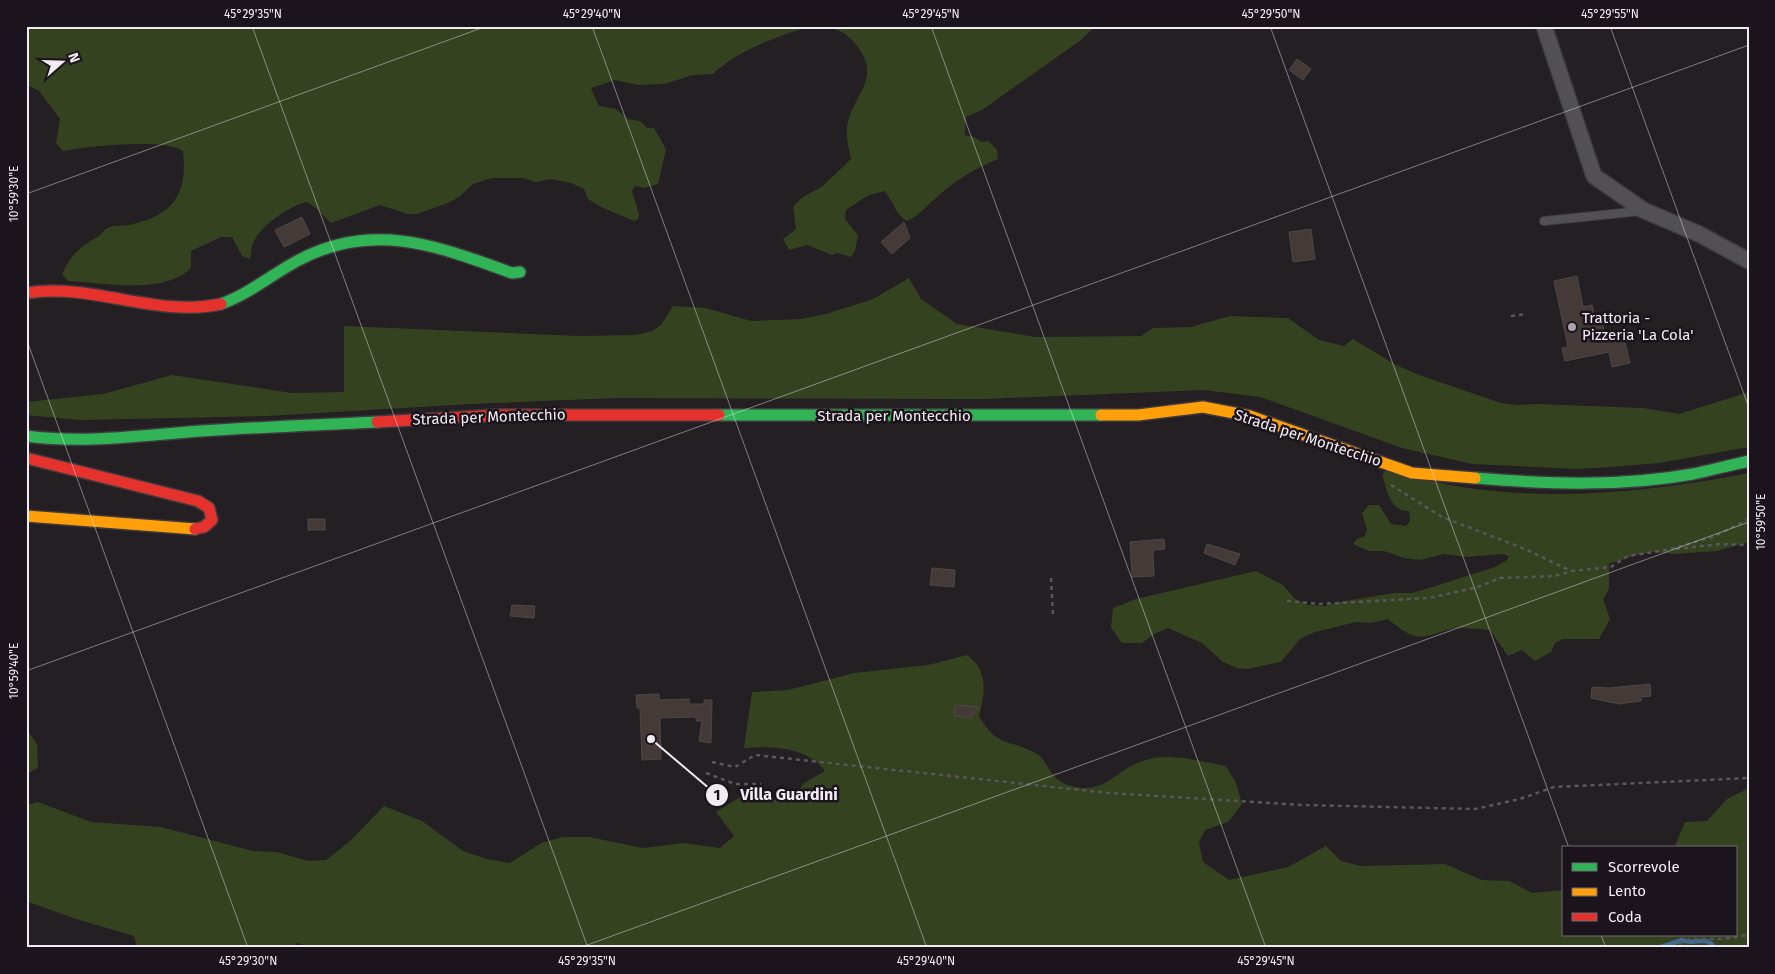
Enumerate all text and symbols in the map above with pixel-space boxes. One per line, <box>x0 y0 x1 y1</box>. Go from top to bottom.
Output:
text: 45°29'35"N <box>224 7 282 21</box>
text: 45°29'40"N <box>563 7 621 21</box>
text: 45°29'45"N <box>902 7 960 21</box>
text: 45°29'50"N <box>1242 7 1300 21</box>
text: 45°29'55"N <box>1581 7 1639 21</box>
north arrow <box>38 38 88 88</box>
text: N <box>64 50 83 65</box>
text: 10°59'30"E <box>7 166 21 222</box>
place label: Trattoria - Pizzeria 'La Cola' <box>1582 309 1694 344</box>
marker: Trattoria - Pizzeria 'La Cola' <box>1566 321 1578 333</box>
street label: Strada per Montecchio <box>412 405 566 429</box>
street label: Strada per Montecchio <box>1232 406 1384 470</box>
street label: Strada per Montecchio <box>817 407 971 425</box>
text: 10°59'50"E <box>1754 494 1768 550</box>
text: 10°59'40"E <box>7 643 21 699</box>
callout: Villa Guardini <box>705 779 848 810</box>
text: Villa Guardini <box>739 785 838 804</box>
text: 1 <box>714 786 720 804</box>
legend <box>1562 846 1738 936</box>
text: Scorrevole <box>1608 858 1680 876</box>
text: Lento <box>1608 882 1646 900</box>
text: Coda <box>1608 908 1642 926</box>
text: 45°29'30"N <box>219 954 277 968</box>
text: 45°29'35"N <box>558 954 616 968</box>
text: 45°29'40"N <box>897 954 955 968</box>
text: 45°29'45"N <box>1237 954 1295 968</box>

